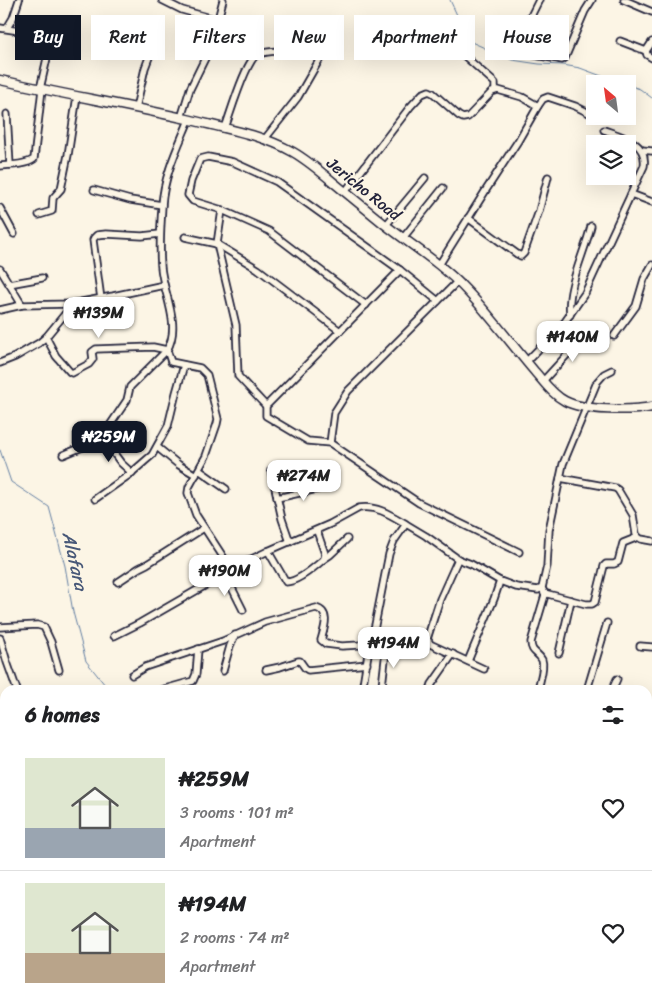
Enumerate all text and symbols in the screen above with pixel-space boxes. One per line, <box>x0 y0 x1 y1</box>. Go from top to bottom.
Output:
chip: Buy <box>15 15 81 60</box>
chip: Rent <box>91 15 165 60</box>
chip: Filters <box>175 15 264 60</box>
chip: New <box>274 15 344 60</box>
chip: Apartment <box>354 15 475 60</box>
chip: House <box>485 15 569 60</box>
north arrow <box>586 75 636 125</box>
map controls <box>586 75 636 185</box>
button: layers <box>586 135 636 185</box>
street label: Jericho Road <box>319 149 409 229</box>
pin: ₦139M <box>64 296 134 339</box>
text: ₦139M <box>74 298 124 327</box>
pin: ₦140M <box>538 320 608 363</box>
text: ₦140M <box>548 322 598 351</box>
pin: ₦259M <box>74 420 144 463</box>
text: ₦259M <box>83 422 135 451</box>
pin: ₦274M <box>269 460 339 502</box>
text: ₦274M <box>278 461 330 490</box>
water label: Alafara <box>53 528 98 595</box>
pin: ₦190M <box>190 554 260 597</box>
text: ₦190M <box>200 556 250 585</box>
pin: ₦194M <box>359 626 429 669</box>
text: ₦194M <box>369 628 419 657</box>
text: 6 homes <box>25 696 100 734</box>
icon: filters <box>599 701 627 729</box>
text: ₦259M <box>180 760 249 798</box>
icon: home <box>65 778 125 838</box>
icon: heart <box>599 794 627 822</box>
text: 3 rooms · 101 m² <box>180 798 294 827</box>
text: Apartment <box>180 827 256 856</box>
text: ₦194M <box>180 885 246 923</box>
icon: home <box>65 903 125 963</box>
icon: heart <box>599 919 627 947</box>
text: 2 rooms · 74 m² <box>180 923 290 952</box>
text: Apartment <box>180 952 256 981</box>

